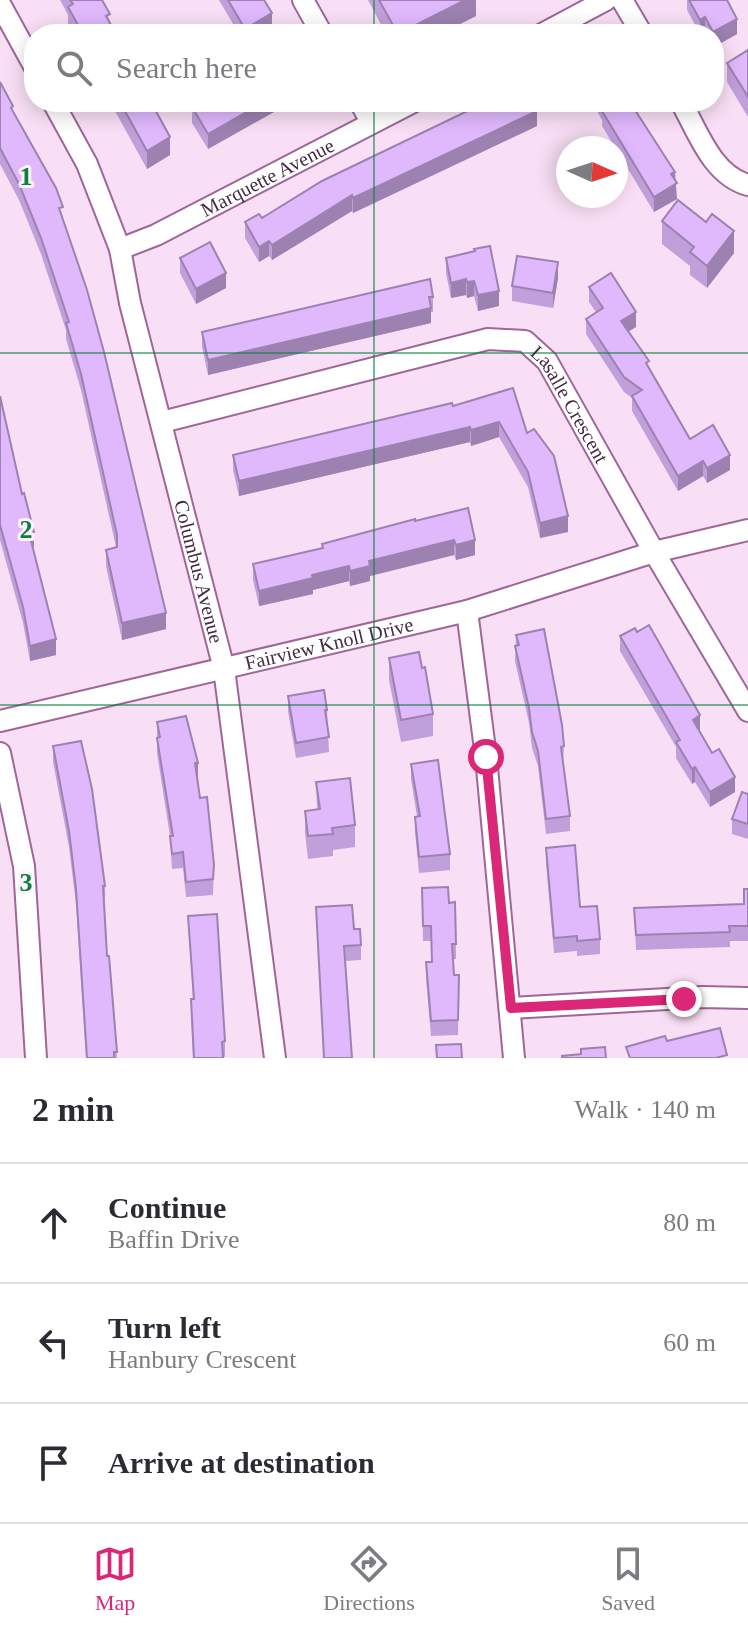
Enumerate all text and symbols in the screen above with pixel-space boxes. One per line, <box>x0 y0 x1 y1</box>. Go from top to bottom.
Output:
search box <box>24 24 724 112</box>
icon: search <box>52 46 96 90</box>
text: Search here <box>116 51 257 84</box>
street label: Marquette Avenue <box>197 134 338 221</box>
north arrow <box>556 136 628 208</box>
text: 1 <box>20 162 33 191</box>
street label: Lasalle Crescent <box>527 341 613 467</box>
street label: Columbus Avenue <box>170 498 228 645</box>
text: 2 <box>20 515 33 544</box>
street label: Fairview Knoll Drive <box>243 613 415 674</box>
route start <box>468 739 504 775</box>
text: 3 <box>20 868 33 897</box>
route end <box>666 981 702 1017</box>
text: 2 min <box>32 1091 114 1128</box>
text: Walk · 140 m <box>574 1095 716 1124</box>
text: Continue <box>108 1191 226 1224</box>
icon: ahead <box>32 1201 76 1245</box>
text: 80 m <box>663 1208 716 1237</box>
text: Baffin Drive <box>108 1225 240 1254</box>
text: Turn left <box>108 1311 221 1344</box>
icon: left <box>32 1321 76 1365</box>
text: 60 m <box>663 1328 716 1357</box>
text: Hanbury Crescent <box>108 1345 296 1374</box>
icon: arrive <box>32 1441 76 1485</box>
text: Arrive at destination <box>108 1446 375 1479</box>
tab: Map <box>93 1542 137 1616</box>
tab: Directions <box>323 1542 415 1616</box>
tab: Saved <box>601 1542 655 1616</box>

